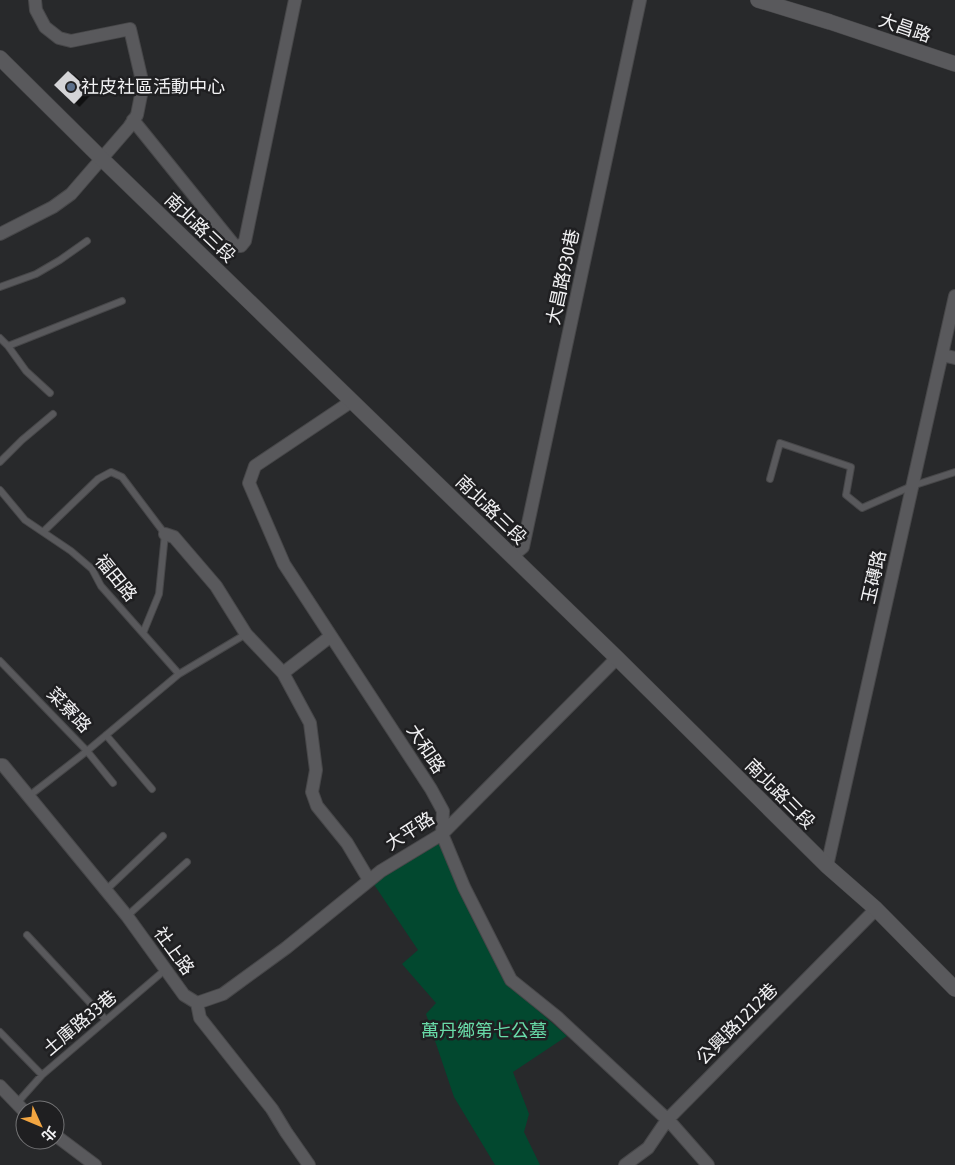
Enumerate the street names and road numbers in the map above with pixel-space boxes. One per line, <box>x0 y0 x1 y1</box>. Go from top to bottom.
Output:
street label: 大昌路 <box>876 9 934 46</box>
street label: 南北路三段 <box>161 189 240 266</box>
street label: 大昌路930巷 <box>542 227 583 327</box>
street label: 南北路三段 <box>452 471 531 548</box>
street label: 玉磚路 <box>857 548 890 606</box>
street label: 福田路 <box>91 550 142 605</box>
street label: 菜寮路 <box>43 683 96 736</box>
street label: 大和路 <box>403 720 450 777</box>
street label: 南北路三段 <box>741 754 820 833</box>
street label: 大平路 <box>381 807 438 854</box>
street label: 社上路 <box>150 923 199 979</box>
street label: 公興路1212巷 <box>692 979 781 1068</box>
street label: 土庫路33巷 <box>39 986 120 1059</box>

